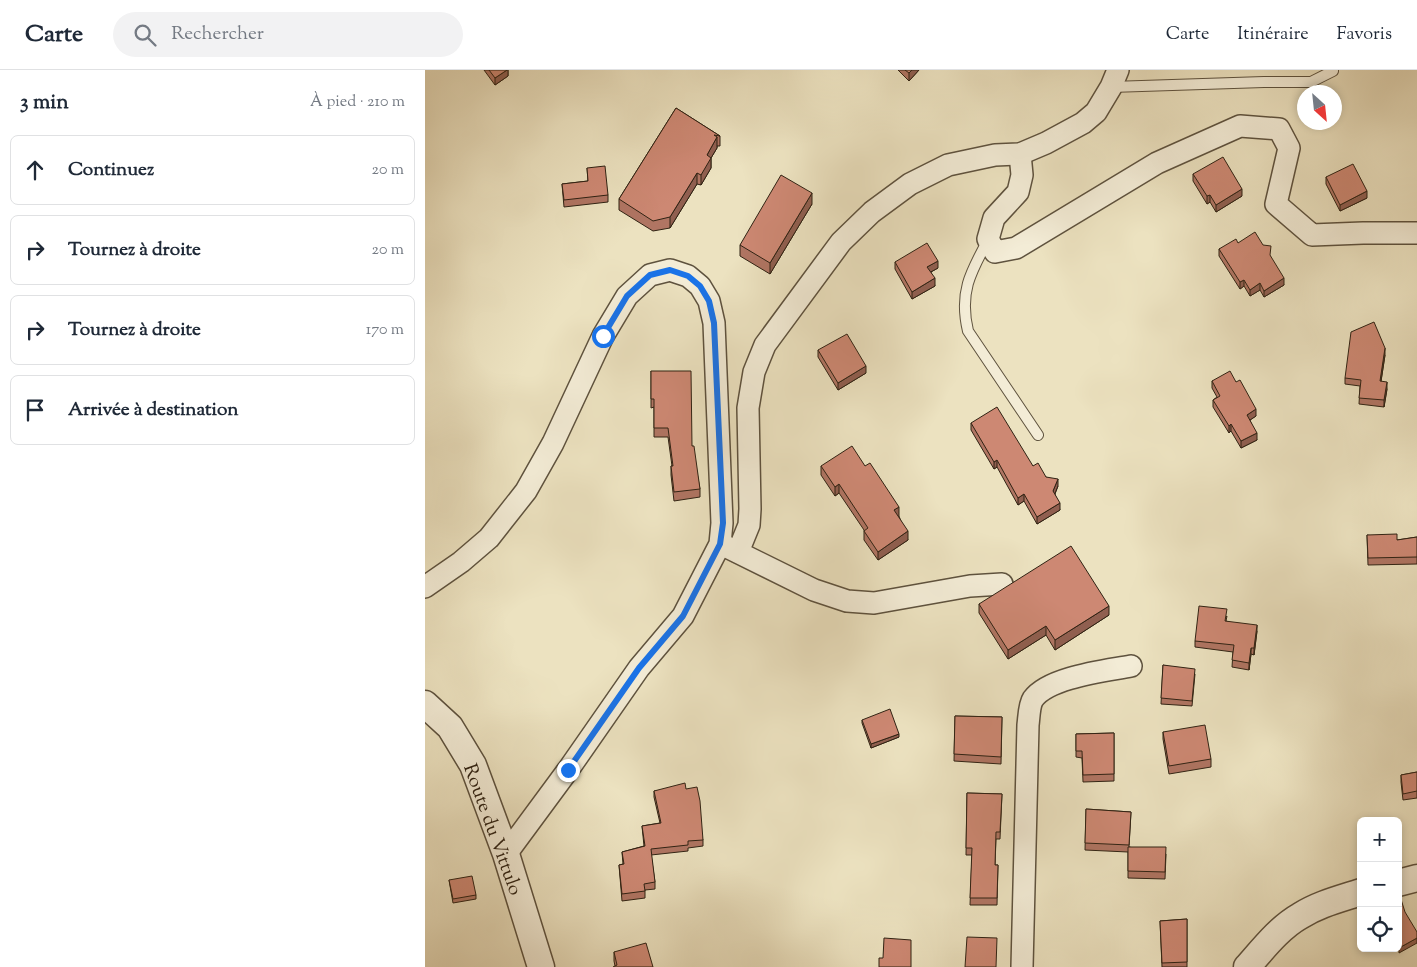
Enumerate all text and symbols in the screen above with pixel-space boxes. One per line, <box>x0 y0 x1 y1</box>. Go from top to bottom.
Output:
search box <box>113 12 463 57</box>
text: Carte <box>25 18 83 52</box>
icon: search <box>131 21 159 49</box>
text: Rechercher <box>171 21 264 48</box>
text: Carte <box>1166 22 1209 48</box>
text: Itinéraire <box>1237 22 1309 48</box>
text: Favoris <box>1337 22 1392 48</box>
north arrow <box>1297 85 1342 130</box>
text: 3 min <box>20 88 69 118</box>
text: À pied · 210 m <box>310 91 405 114</box>
icon: ahead <box>21 156 49 184</box>
text: Continuez <box>68 157 154 184</box>
text: 20 m <box>371 159 404 182</box>
icon: right <box>21 236 49 264</box>
text: Tournez à droite <box>68 237 201 264</box>
text: 20 m <box>371 239 404 262</box>
icon: right <box>21 316 49 344</box>
text: Tournez à droite <box>68 317 201 344</box>
text: 170 m <box>366 319 404 342</box>
route start <box>592 325 615 348</box>
icon: arrive <box>21 396 49 424</box>
text: Arrivée à destination <box>68 397 239 424</box>
route end <box>557 759 580 782</box>
street label: Route du Vittulo <box>455 760 528 899</box>
map controls <box>1357 817 1402 952</box>
button: + <box>1357 817 1402 862</box>
button: − <box>1357 862 1402 907</box>
button: locate <box>1357 907 1402 952</box>

